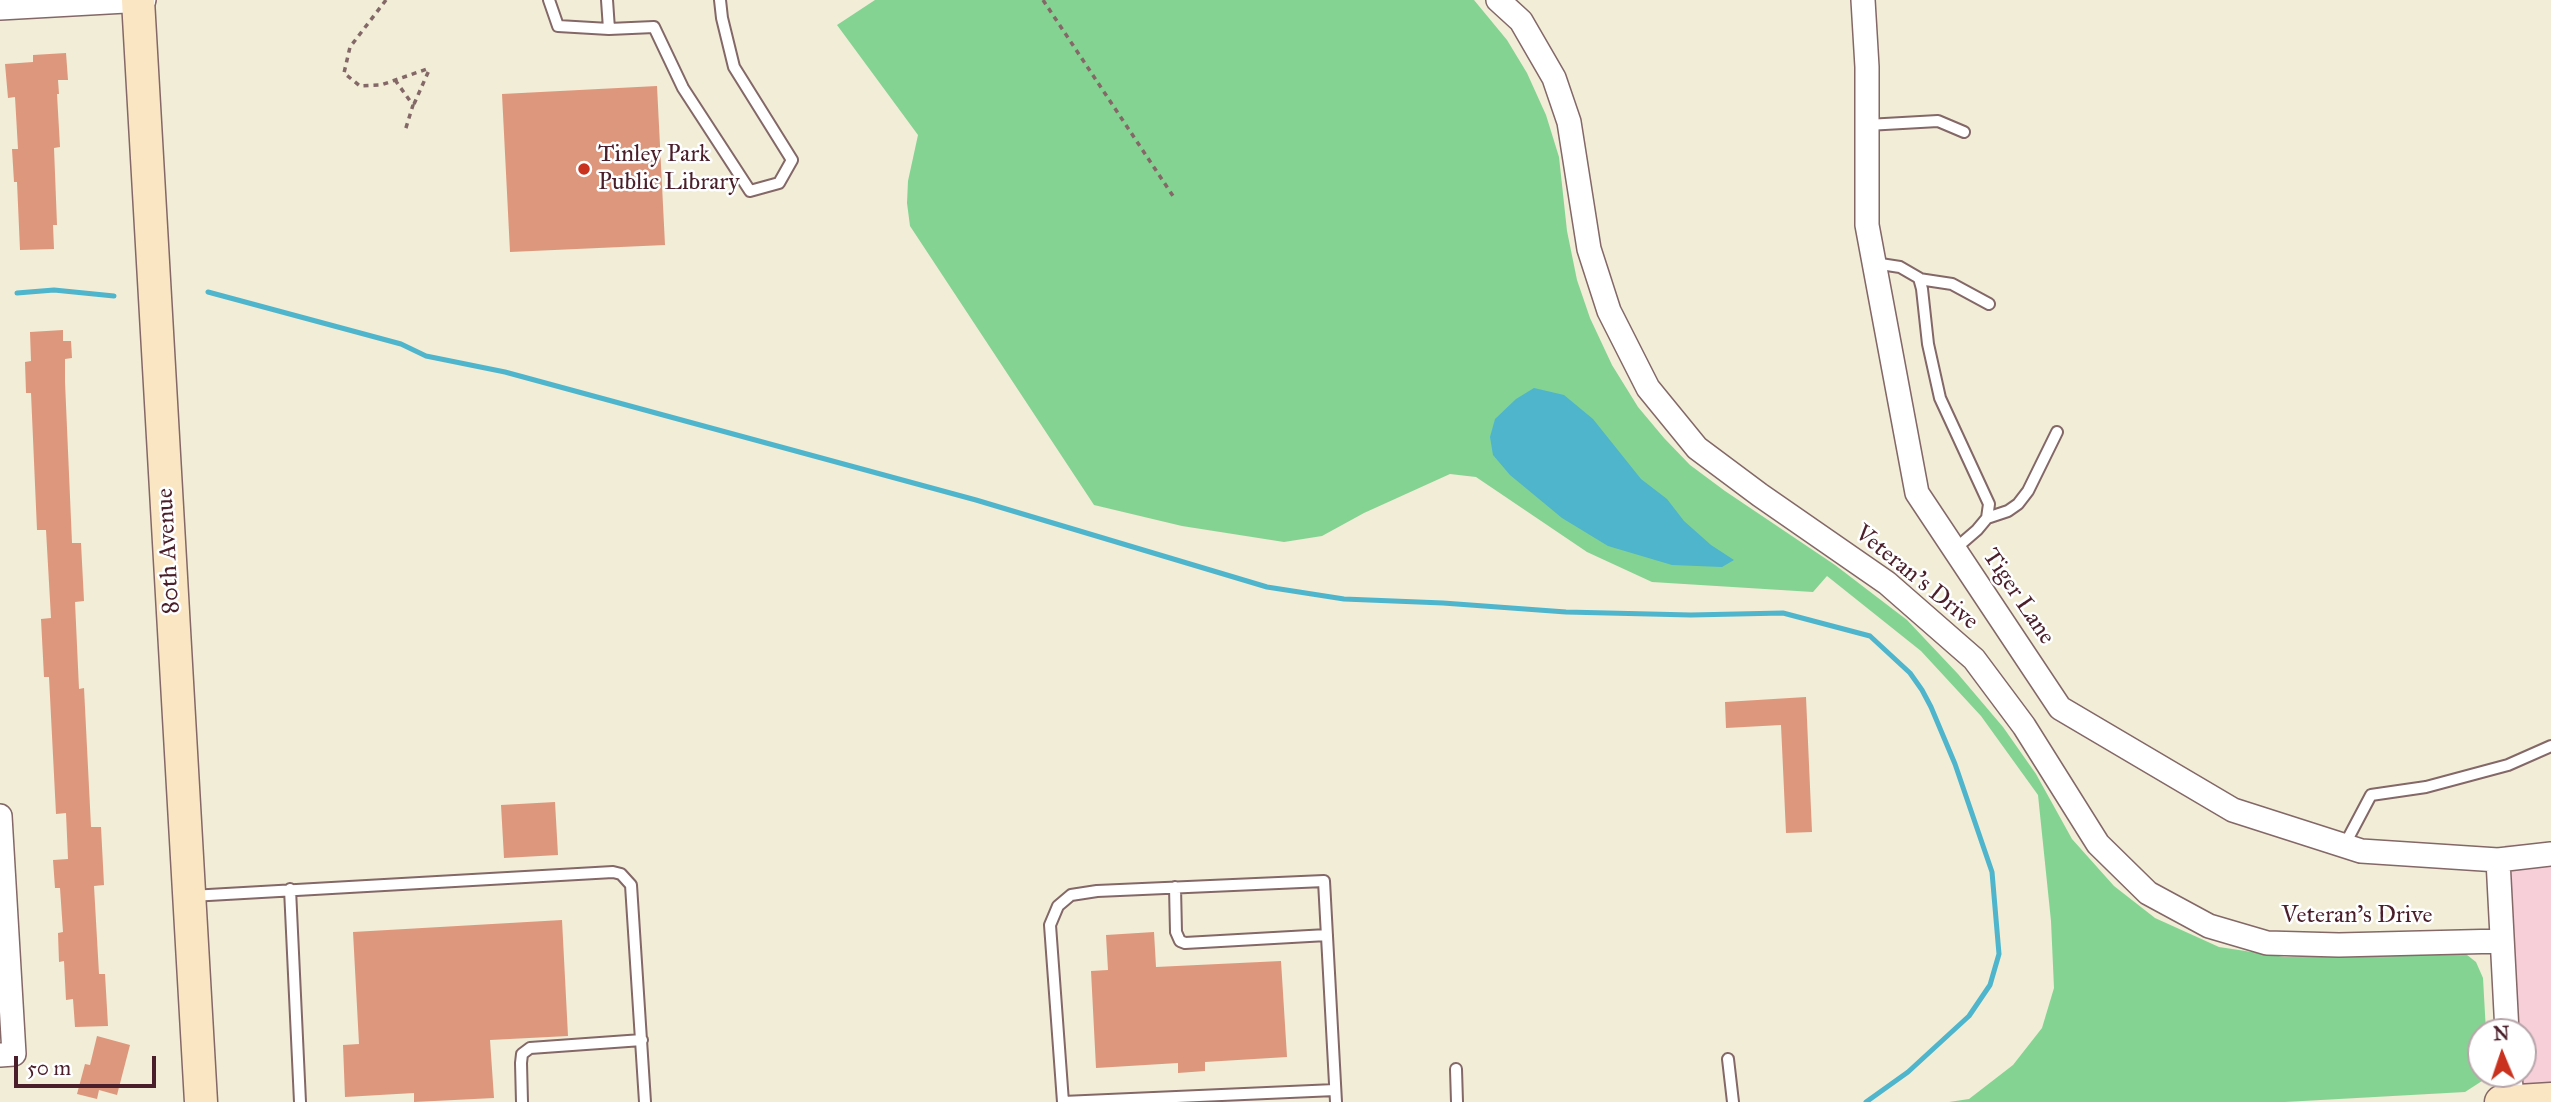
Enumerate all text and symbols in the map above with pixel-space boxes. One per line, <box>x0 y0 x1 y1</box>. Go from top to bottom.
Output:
place label: Tinley Park Public Library <box>598 141 740 197</box>
marker: Tinley Park Public Library <box>576 161 592 177</box>
street label: 80th Avenue <box>151 487 187 615</box>
street label: Veteran's Drive <box>1848 519 1984 637</box>
street label: Tiger Lane <box>1976 544 2060 650</box>
street label: Veteran's Drive <box>2282 902 2432 930</box>
north arrow <box>2467 1018 2537 1088</box>
text: N <box>2493 1022 2510 1045</box>
scale bar <box>18 1042 159 1086</box>
text: 50 m <box>27 1055 71 1081</box>

